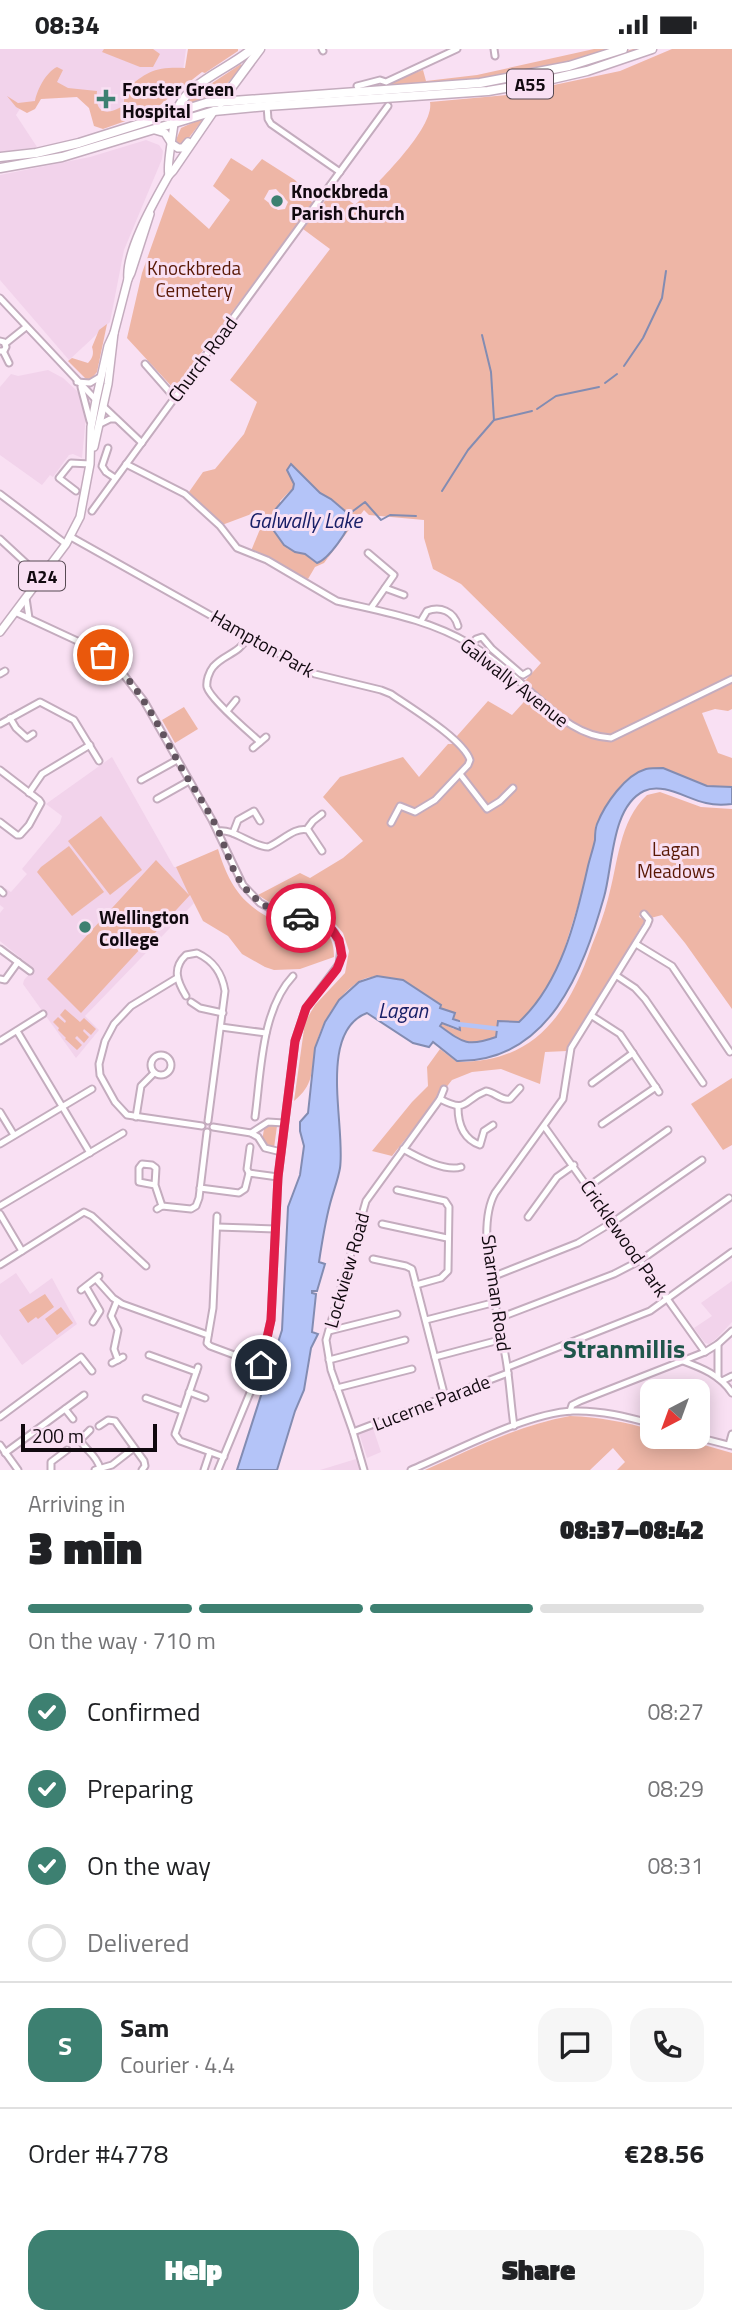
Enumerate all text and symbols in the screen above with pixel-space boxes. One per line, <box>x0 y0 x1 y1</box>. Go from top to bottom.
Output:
text: 08:34 <box>35 5 100 44</box>
road number: A55 <box>507 69 553 99</box>
place label: Forster Green Hospital <box>122 74 234 125</box>
marker: Forster Green Hospital <box>96 89 116 109</box>
place label: Knockbreda Parish Church <box>291 176 405 227</box>
marker: Knockbreda Parish Church <box>269 193 285 209</box>
park label: Knockbreda Cemetery <box>147 253 241 304</box>
street label: Church Road <box>160 310 244 408</box>
water label: Galwally Lake <box>248 504 363 536</box>
road number: A24 <box>19 561 65 591</box>
street label: Hampton Park <box>206 602 320 684</box>
pin <box>73 625 133 685</box>
street label: Galwally Avenue <box>454 630 576 734</box>
icon: bag <box>84 636 122 674</box>
park label: Lagan Meadows <box>637 834 715 885</box>
courier <box>266 883 336 953</box>
icon: car <box>282 899 320 937</box>
place label: Wellington College <box>99 902 189 953</box>
marker: Wellington College <box>77 919 93 935</box>
water label: Lagan <box>378 994 429 1026</box>
street label: Cricklewood Park <box>574 1173 676 1303</box>
street label: Lockview Road <box>316 1209 376 1331</box>
street label: Sharman Road <box>474 1233 520 1353</box>
district label: Stranmillis <box>563 1329 685 1368</box>
pin <box>231 1335 291 1395</box>
icon: home <box>242 1346 280 1384</box>
street label: Lucerne Parade <box>368 1366 494 1438</box>
north arrow <box>640 1379 710 1449</box>
map controls <box>640 1379 710 1449</box>
scale bar <box>21 1421 158 1453</box>
text: 200 m <box>32 1421 84 1450</box>
text: Arriving in <box>28 1486 125 1521</box>
text: 08:37–08:42 <box>560 1510 704 1549</box>
text: 3 min <box>28 1512 142 1582</box>
text: On the way · 710 m <box>28 1623 216 1658</box>
text: Confirmed <box>87 1692 201 1731</box>
icon: check <box>28 1693 66 1731</box>
text: 08:27 <box>647 1694 704 1729</box>
text: Preparing <box>87 1769 193 1808</box>
icon: check <box>28 1770 66 1808</box>
text: 08:29 <box>647 1771 704 1806</box>
text: On the way <box>87 1846 211 1885</box>
icon: check <box>28 1847 66 1885</box>
text: 08:31 <box>647 1848 704 1883</box>
text: Delivered <box>87 1923 190 1962</box>
text: Sam <box>120 2008 169 2047</box>
button: chat <box>538 2008 612 2082</box>
button: phone <box>630 2008 704 2082</box>
text: S <box>58 2026 72 2065</box>
text: Courier · 4.4 <box>120 2047 235 2082</box>
text: Order #4778 <box>28 2134 168 2173</box>
text: €28.56 <box>625 2134 704 2173</box>
button: Help <box>28 2230 359 2310</box>
button: Share <box>373 2230 704 2310</box>

